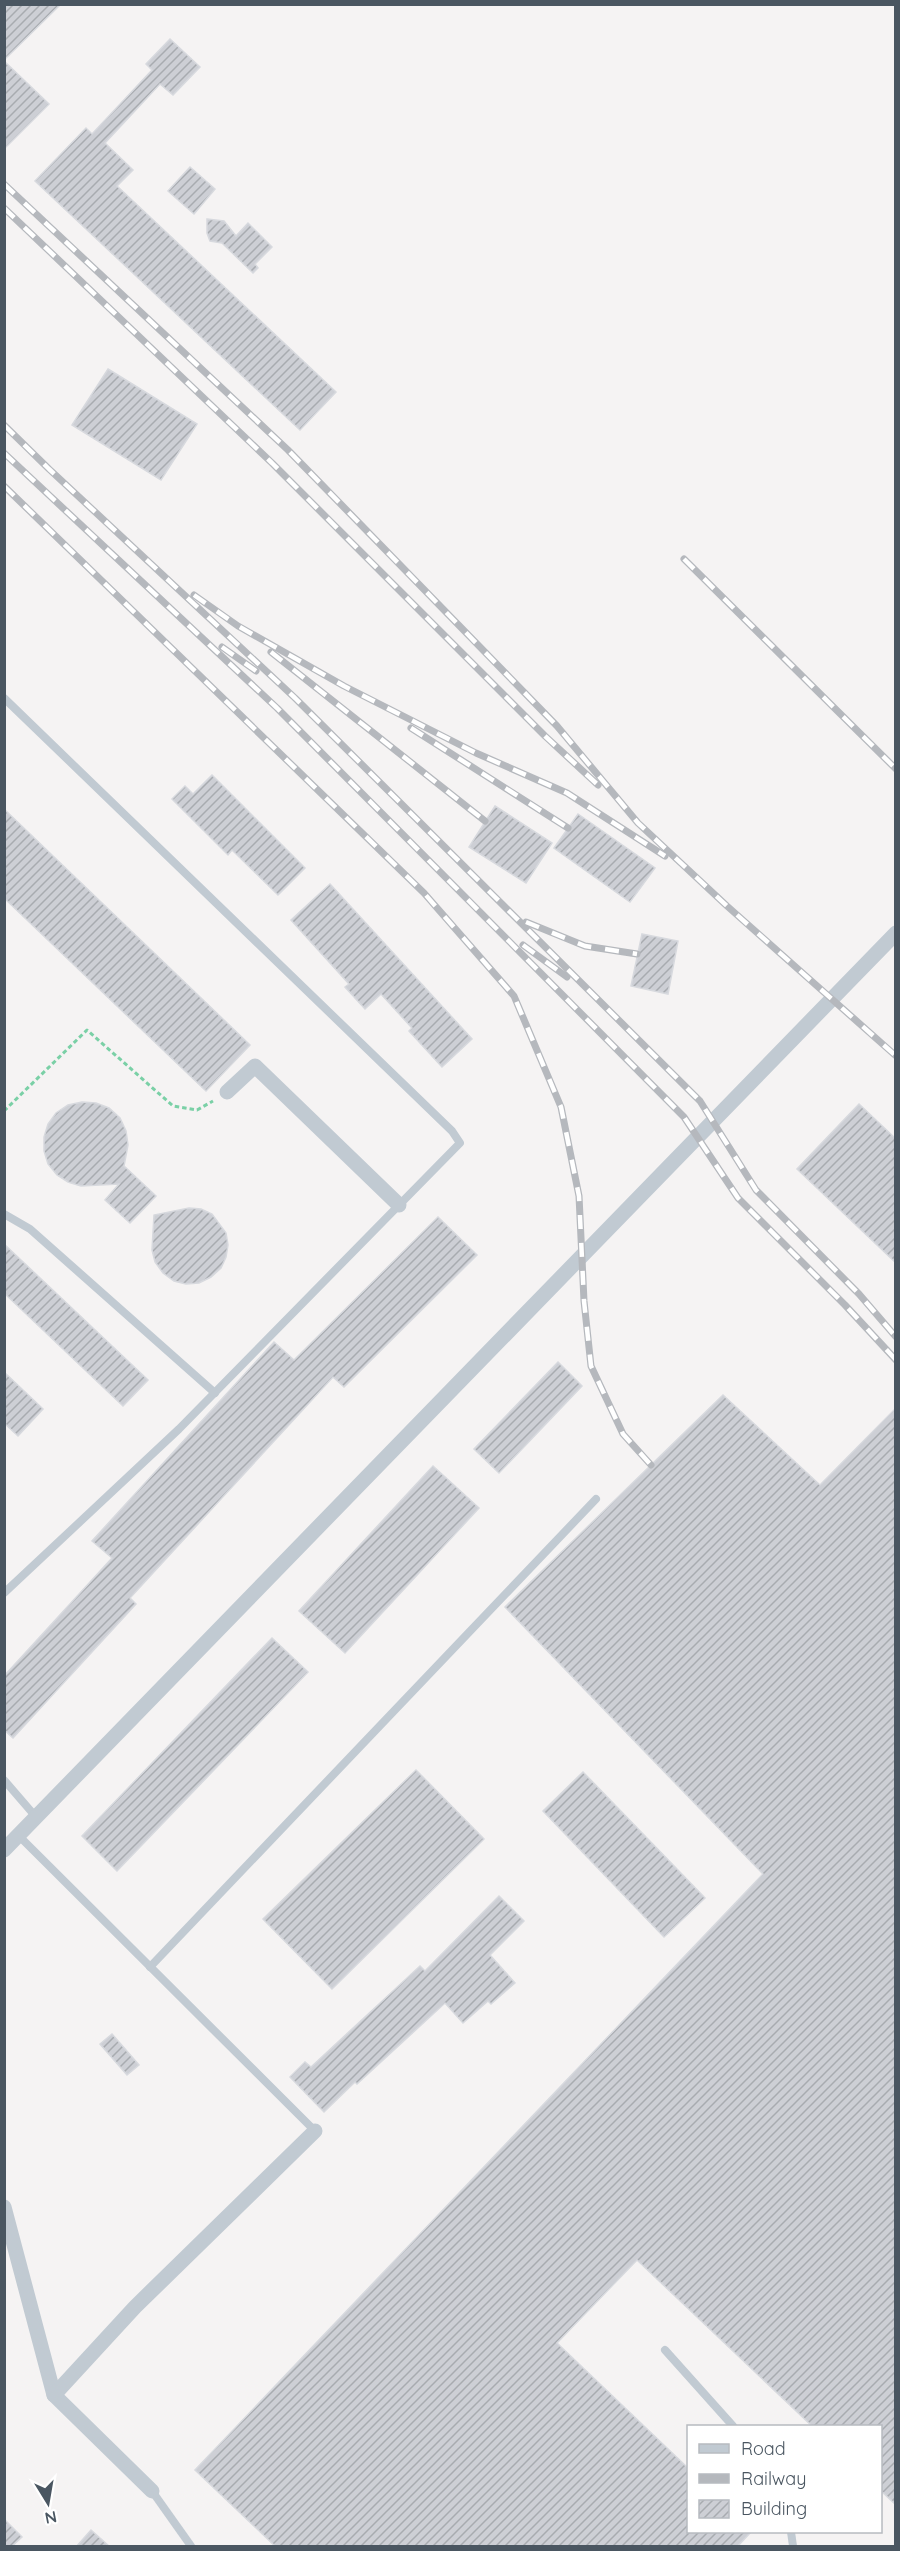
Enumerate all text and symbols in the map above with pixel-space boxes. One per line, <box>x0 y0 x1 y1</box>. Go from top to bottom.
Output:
legend <box>687 2425 882 2533</box>
text: Road <box>741 2437 786 2460</box>
text: Railway <box>741 2467 807 2490</box>
north arrow <box>18 2473 78 2533</box>
text: Building <box>741 2497 807 2520</box>
text: N <box>43 2507 59 2529</box>

